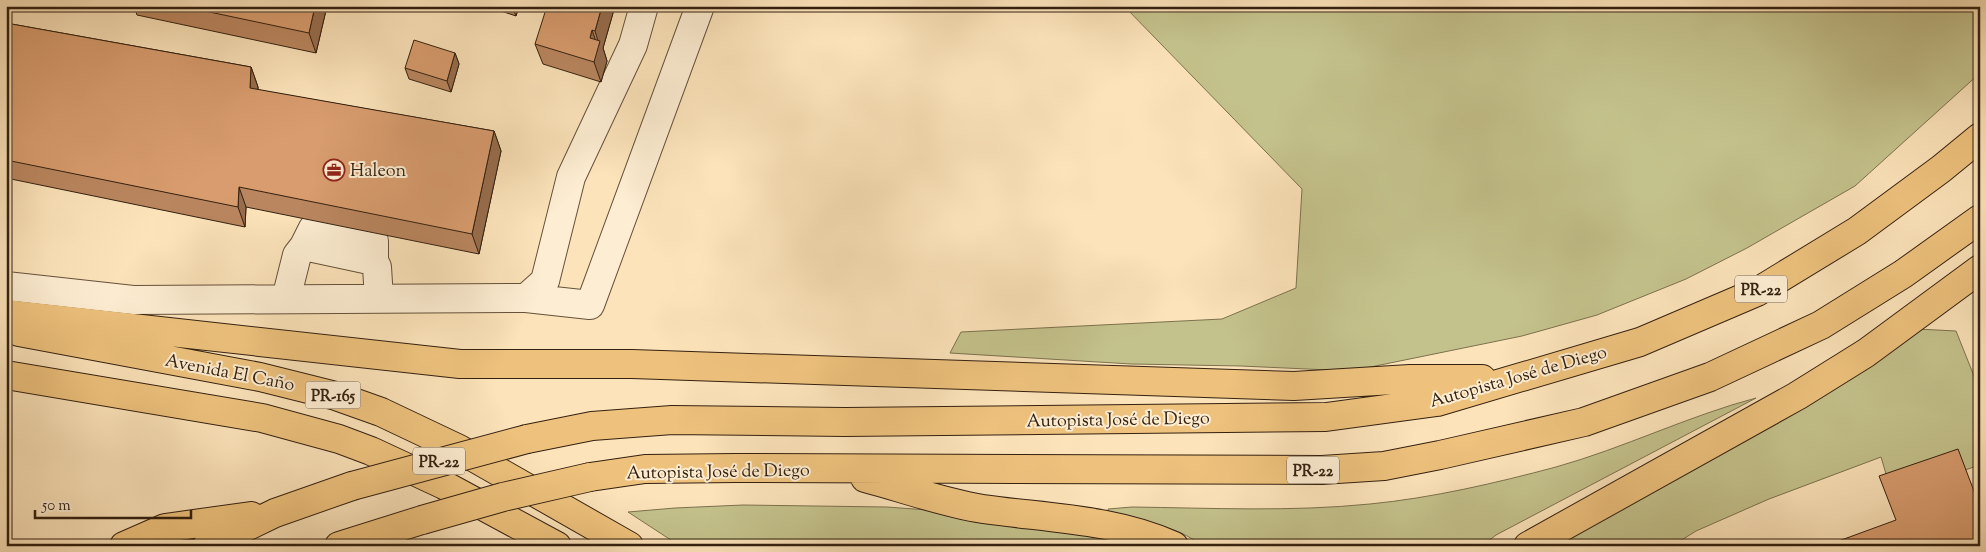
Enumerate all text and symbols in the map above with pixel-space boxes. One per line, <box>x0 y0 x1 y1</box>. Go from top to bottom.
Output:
office icon: Haleon <box>322 158 346 182</box>
place label: Haleon <box>350 159 407 185</box>
road number: PR-22 <box>1735 276 1787 302</box>
street label: Autopista José de Diego <box>1427 340 1610 416</box>
street label: Avenida El Caño <box>163 349 297 399</box>
road number: PR-165 <box>306 382 360 408</box>
street label: Autopista José de Diego <box>1026 406 1210 436</box>
road number: PR-22 <box>413 448 465 474</box>
road number: PR-22 <box>1287 456 1339 484</box>
street label: Autopista José de Diego <box>626 458 810 488</box>
scale bar <box>35 487 191 519</box>
text: 50 m <box>41 496 71 517</box>

